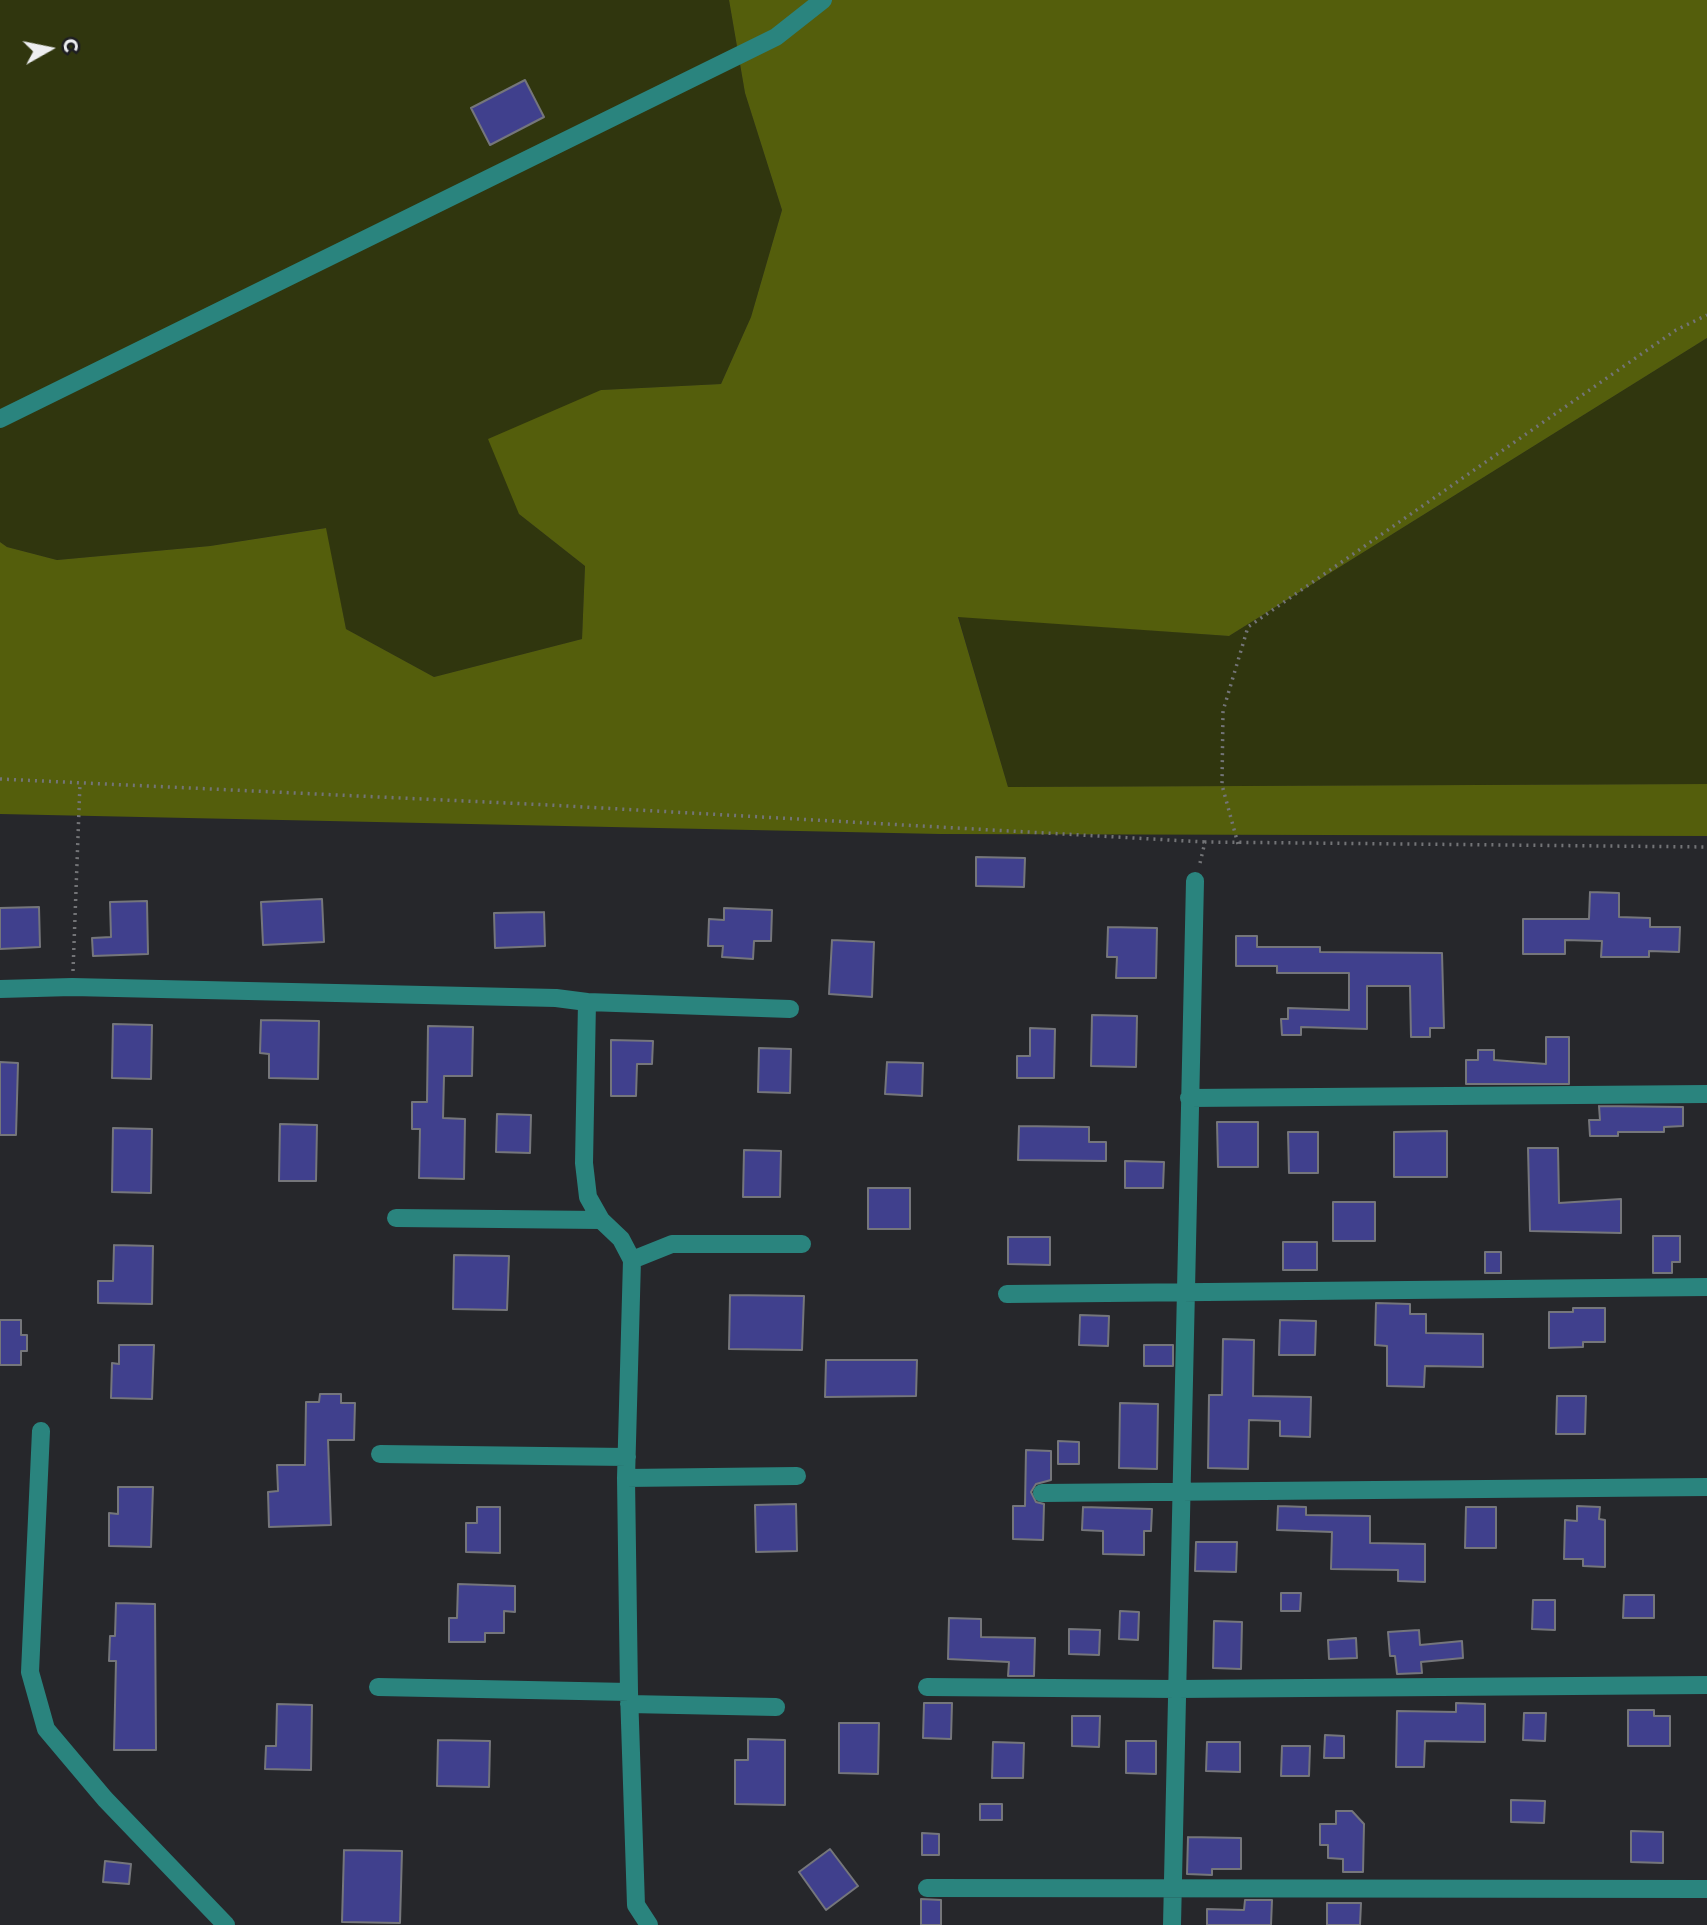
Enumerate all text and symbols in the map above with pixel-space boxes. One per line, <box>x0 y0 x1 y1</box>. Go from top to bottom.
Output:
north arrow <box>14 14 84 84</box>
text: С <box>58 37 83 54</box>

